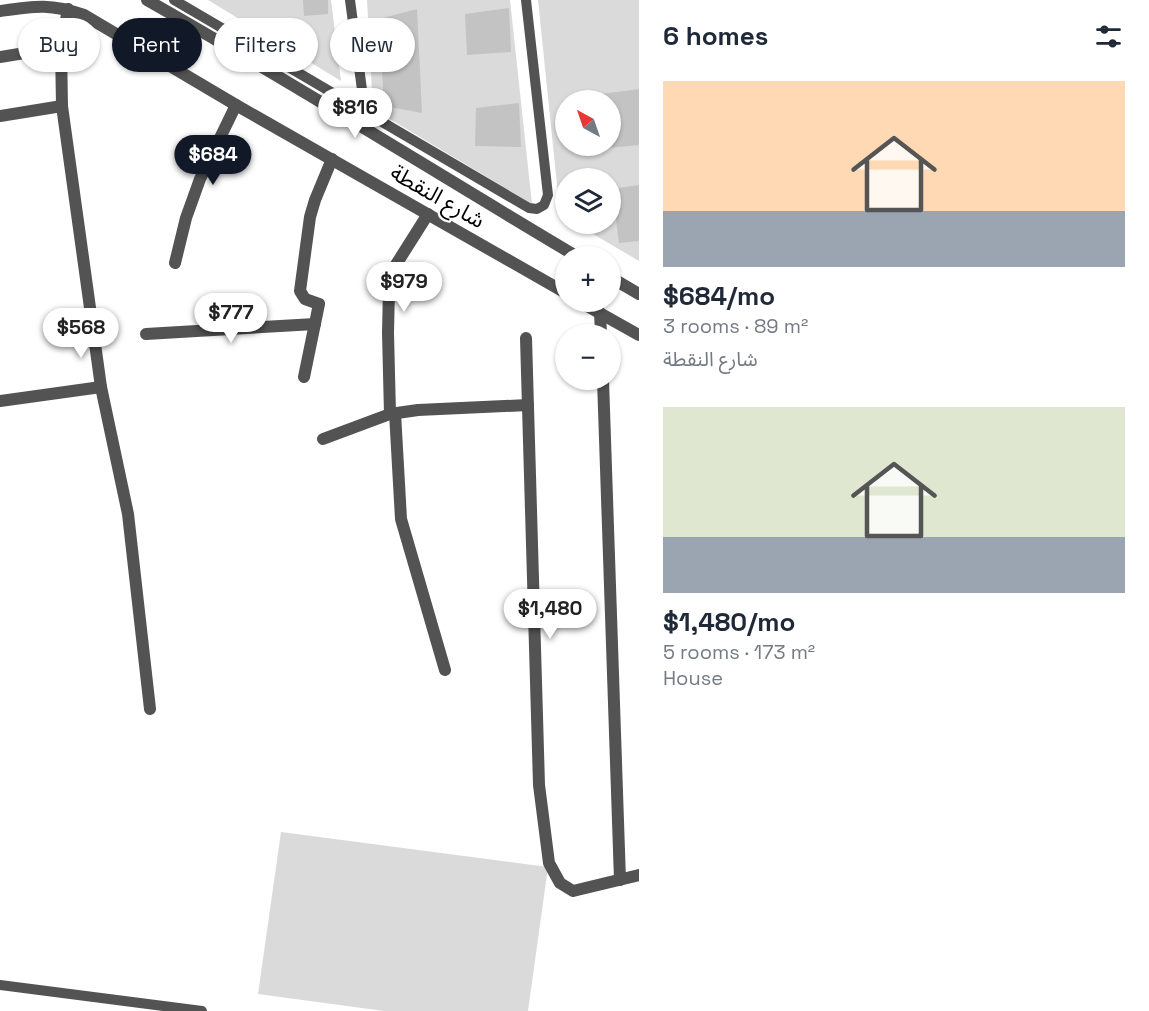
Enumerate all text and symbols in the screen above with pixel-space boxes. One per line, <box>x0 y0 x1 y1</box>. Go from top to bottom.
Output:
chip: Buy <box>18 18 100 72</box>
chip: Rent <box>112 18 202 72</box>
chip: Filters <box>214 18 318 72</box>
chip: New <box>330 18 415 72</box>
text: 6 homes <box>663 19 768 53</box>
icon: filters <box>1092 20 1125 53</box>
pin: $816 <box>319 88 391 139</box>
north arrow <box>555 90 621 156</box>
map controls <box>555 90 621 390</box>
text: $816 <box>332 94 378 120</box>
icon: home <box>840 120 948 228</box>
pin: $684 <box>177 135 249 186</box>
text: $684 <box>188 141 238 167</box>
street label: شارع النقطة <box>384 158 490 237</box>
button: layers <box>555 168 621 234</box>
button: + <box>555 246 621 312</box>
pin: $979 <box>368 262 440 313</box>
text: $979 <box>380 268 428 294</box>
text: $684/mo <box>663 279 775 313</box>
pin: $777 <box>195 293 267 344</box>
text: $777 <box>208 299 254 325</box>
pin: $568 <box>45 308 117 359</box>
text: 3 rooms · 89 m² <box>663 313 808 339</box>
text: $568 <box>57 314 105 340</box>
button: − <box>555 324 621 390</box>
text: شارع النقطة <box>663 346 758 372</box>
icon: home <box>840 446 948 554</box>
pin: $1,480 <box>501 589 599 640</box>
text: $1,480 <box>518 595 582 621</box>
text: $1,480/mo <box>663 605 795 639</box>
text: 5 rooms · 173 m² <box>663 639 815 665</box>
text: House <box>663 665 723 691</box>

